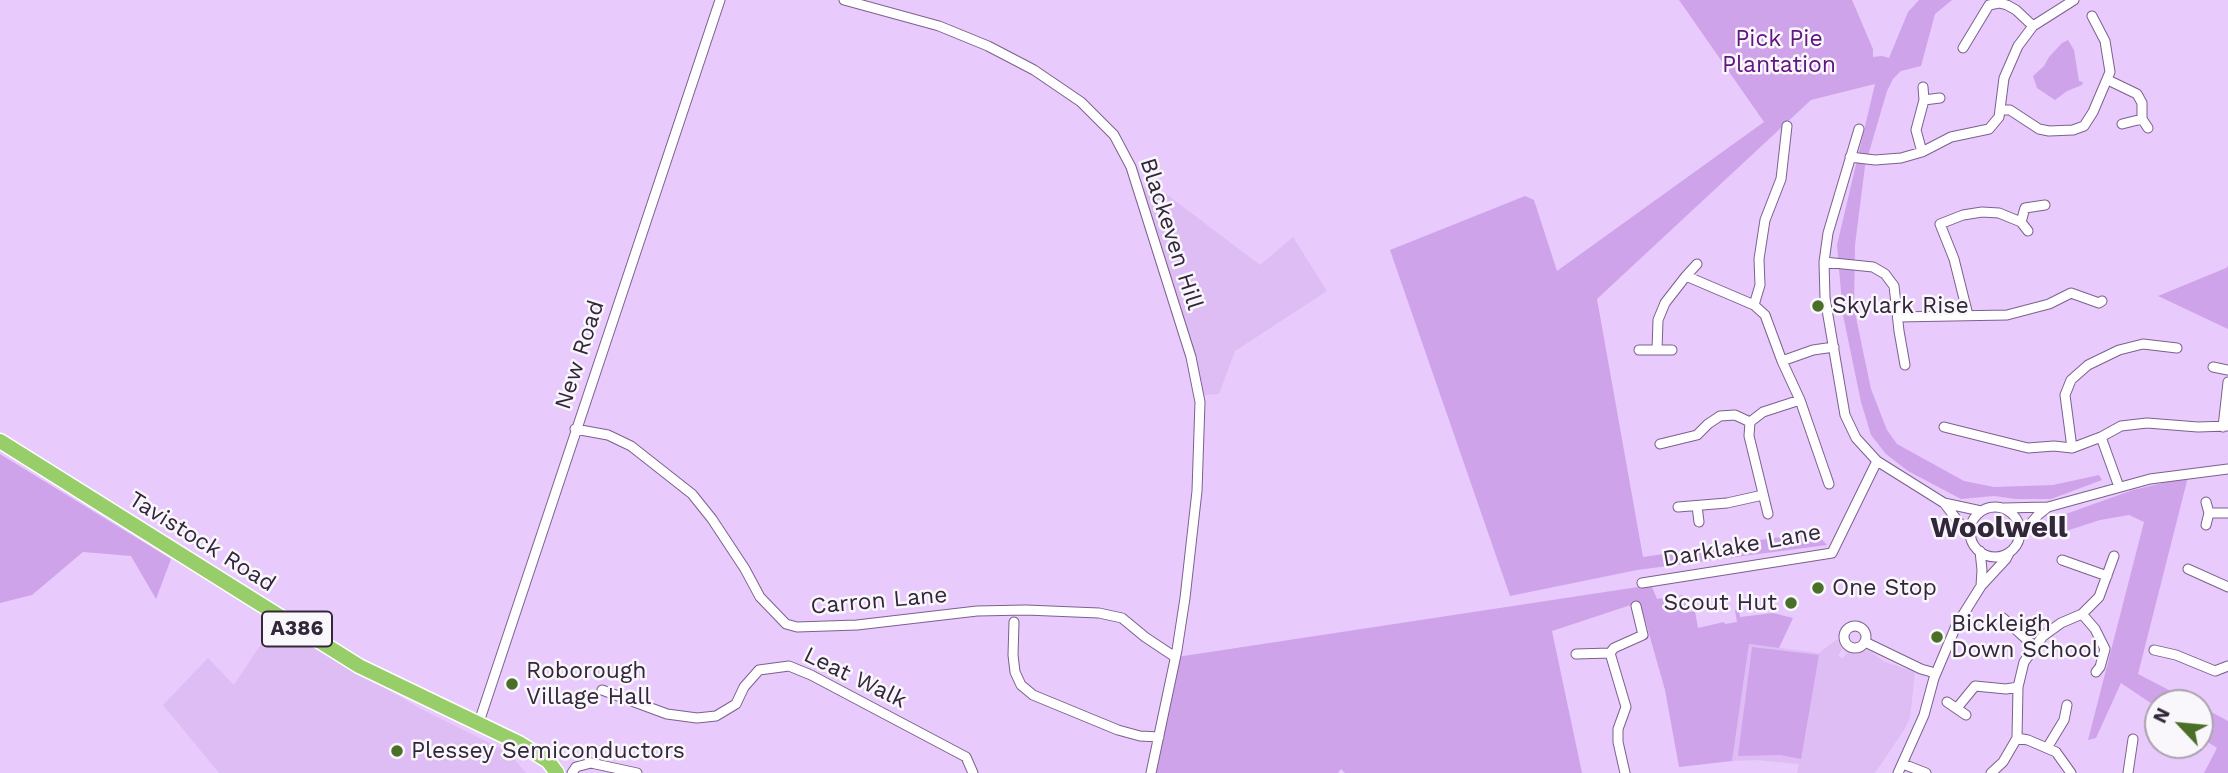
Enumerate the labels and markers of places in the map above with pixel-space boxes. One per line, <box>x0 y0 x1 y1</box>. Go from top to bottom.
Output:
place label: Skylark Rise <box>1832 292 1969 320</box>
marker: Skylark Rise <box>1810 298 1826 314</box>
place label: One Stop <box>1832 574 1937 602</box>
marker: One Stop <box>1810 580 1826 596</box>
place label: Scout Hut <box>1663 589 1777 617</box>
marker: Scout Hut <box>1783 595 1799 611</box>
place label: Bickleigh Down School <box>1951 610 2099 664</box>
marker: Bickleigh Down School <box>1929 629 1945 645</box>
place label: Roborough Village Hall <box>526 657 651 711</box>
marker: Roborough Village Hall <box>504 676 520 692</box>
place label: Plessey Semiconductors <box>411 737 685 765</box>
marker: Plessey Semiconductors <box>389 743 405 759</box>

